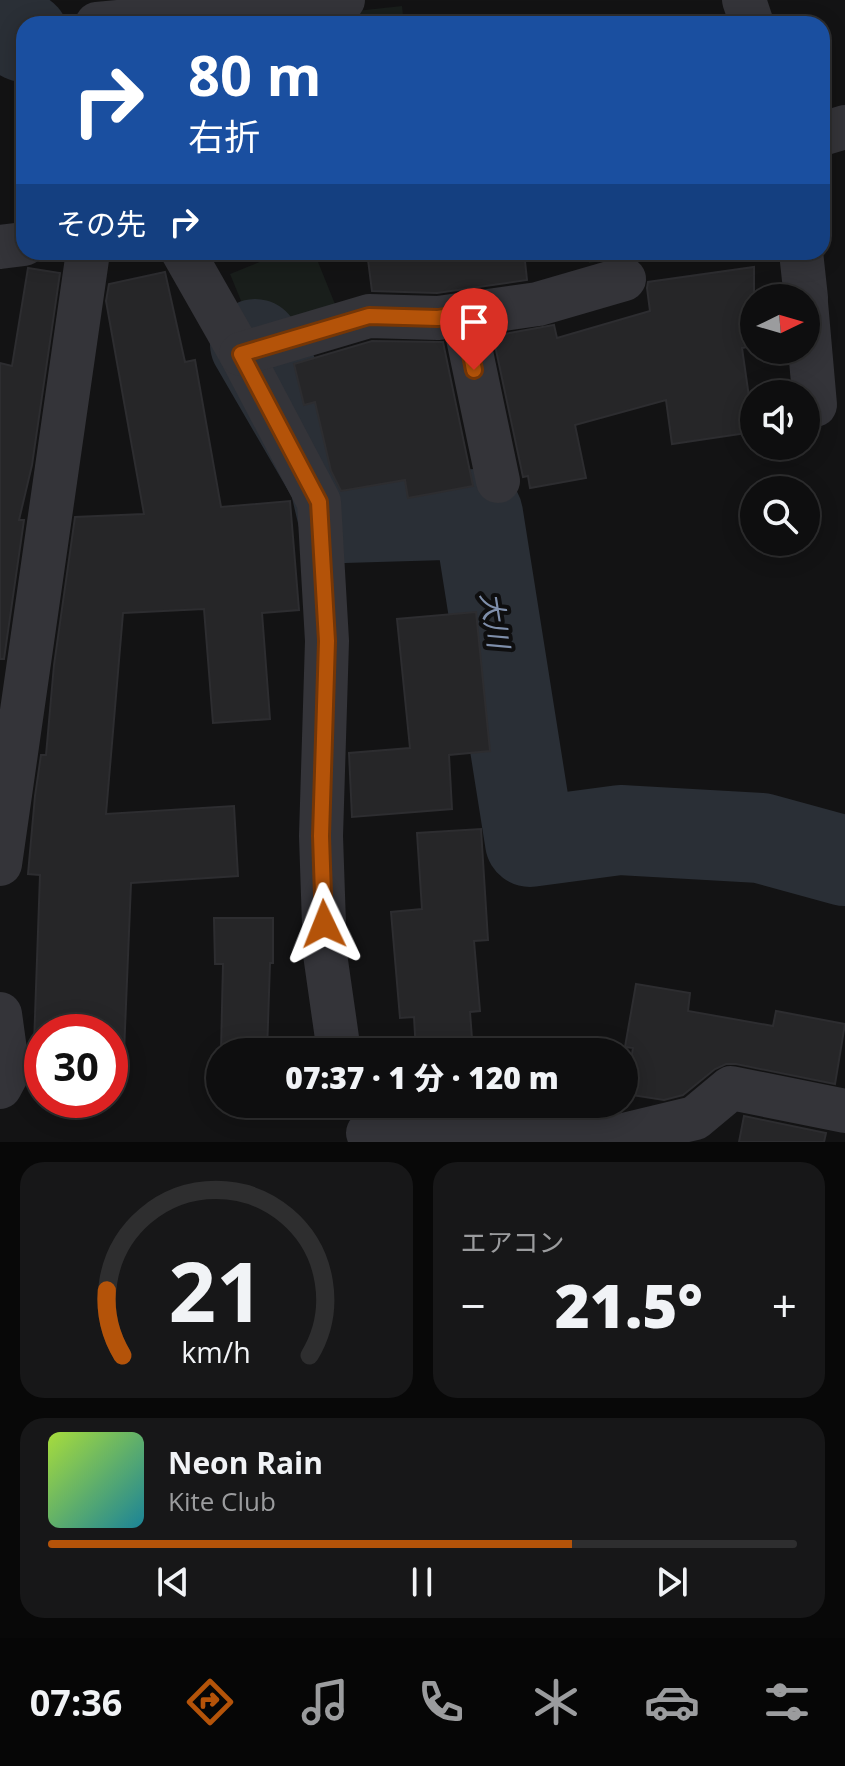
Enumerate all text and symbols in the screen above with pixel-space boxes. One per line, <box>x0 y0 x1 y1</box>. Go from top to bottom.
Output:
text: 80 m <box>188 36 322 112</box>
icon: right <box>56 48 160 152</box>
text: 右折 <box>188 112 260 161</box>
icon: right <box>162 200 206 244</box>
text: その先 <box>56 203 146 244</box>
north arrow <box>740 284 820 364</box>
map controls <box>740 284 820 556</box>
pin <box>440 288 508 370</box>
icon: arrive <box>452 300 496 344</box>
button: sound <box>740 380 820 460</box>
button: search <box>740 476 820 556</box>
water label: 大川 <box>473 589 520 653</box>
position arrow <box>282 882 366 966</box>
speed limit sign: 30 <box>24 1014 128 1118</box>
text: 07:37 · 1 分 · 120 m <box>285 1057 559 1098</box>
text: エアコン <box>461 1224 565 1260</box>
text: 21 <box>169 1233 264 1346</box>
text: 21.5° <box>555 1264 703 1346</box>
text: − <box>461 1275 486 1335</box>
text: + <box>772 1275 797 1335</box>
text: km/h <box>182 1332 251 1371</box>
text: Neon Rain <box>168 1442 323 1483</box>
text: Kite Club <box>168 1483 276 1519</box>
icon: previous <box>151 1560 195 1604</box>
icon: pause <box>400 1560 444 1604</box>
icon: next <box>650 1560 694 1604</box>
icon: directions <box>182 1674 238 1730</box>
icon: music <box>297 1674 353 1730</box>
icon: phone <box>413 1674 469 1730</box>
icon: climate <box>528 1674 584 1730</box>
icon: car <box>644 1674 700 1730</box>
icon: filters <box>759 1674 815 1730</box>
text: 07:36 <box>30 1678 122 1727</box>

